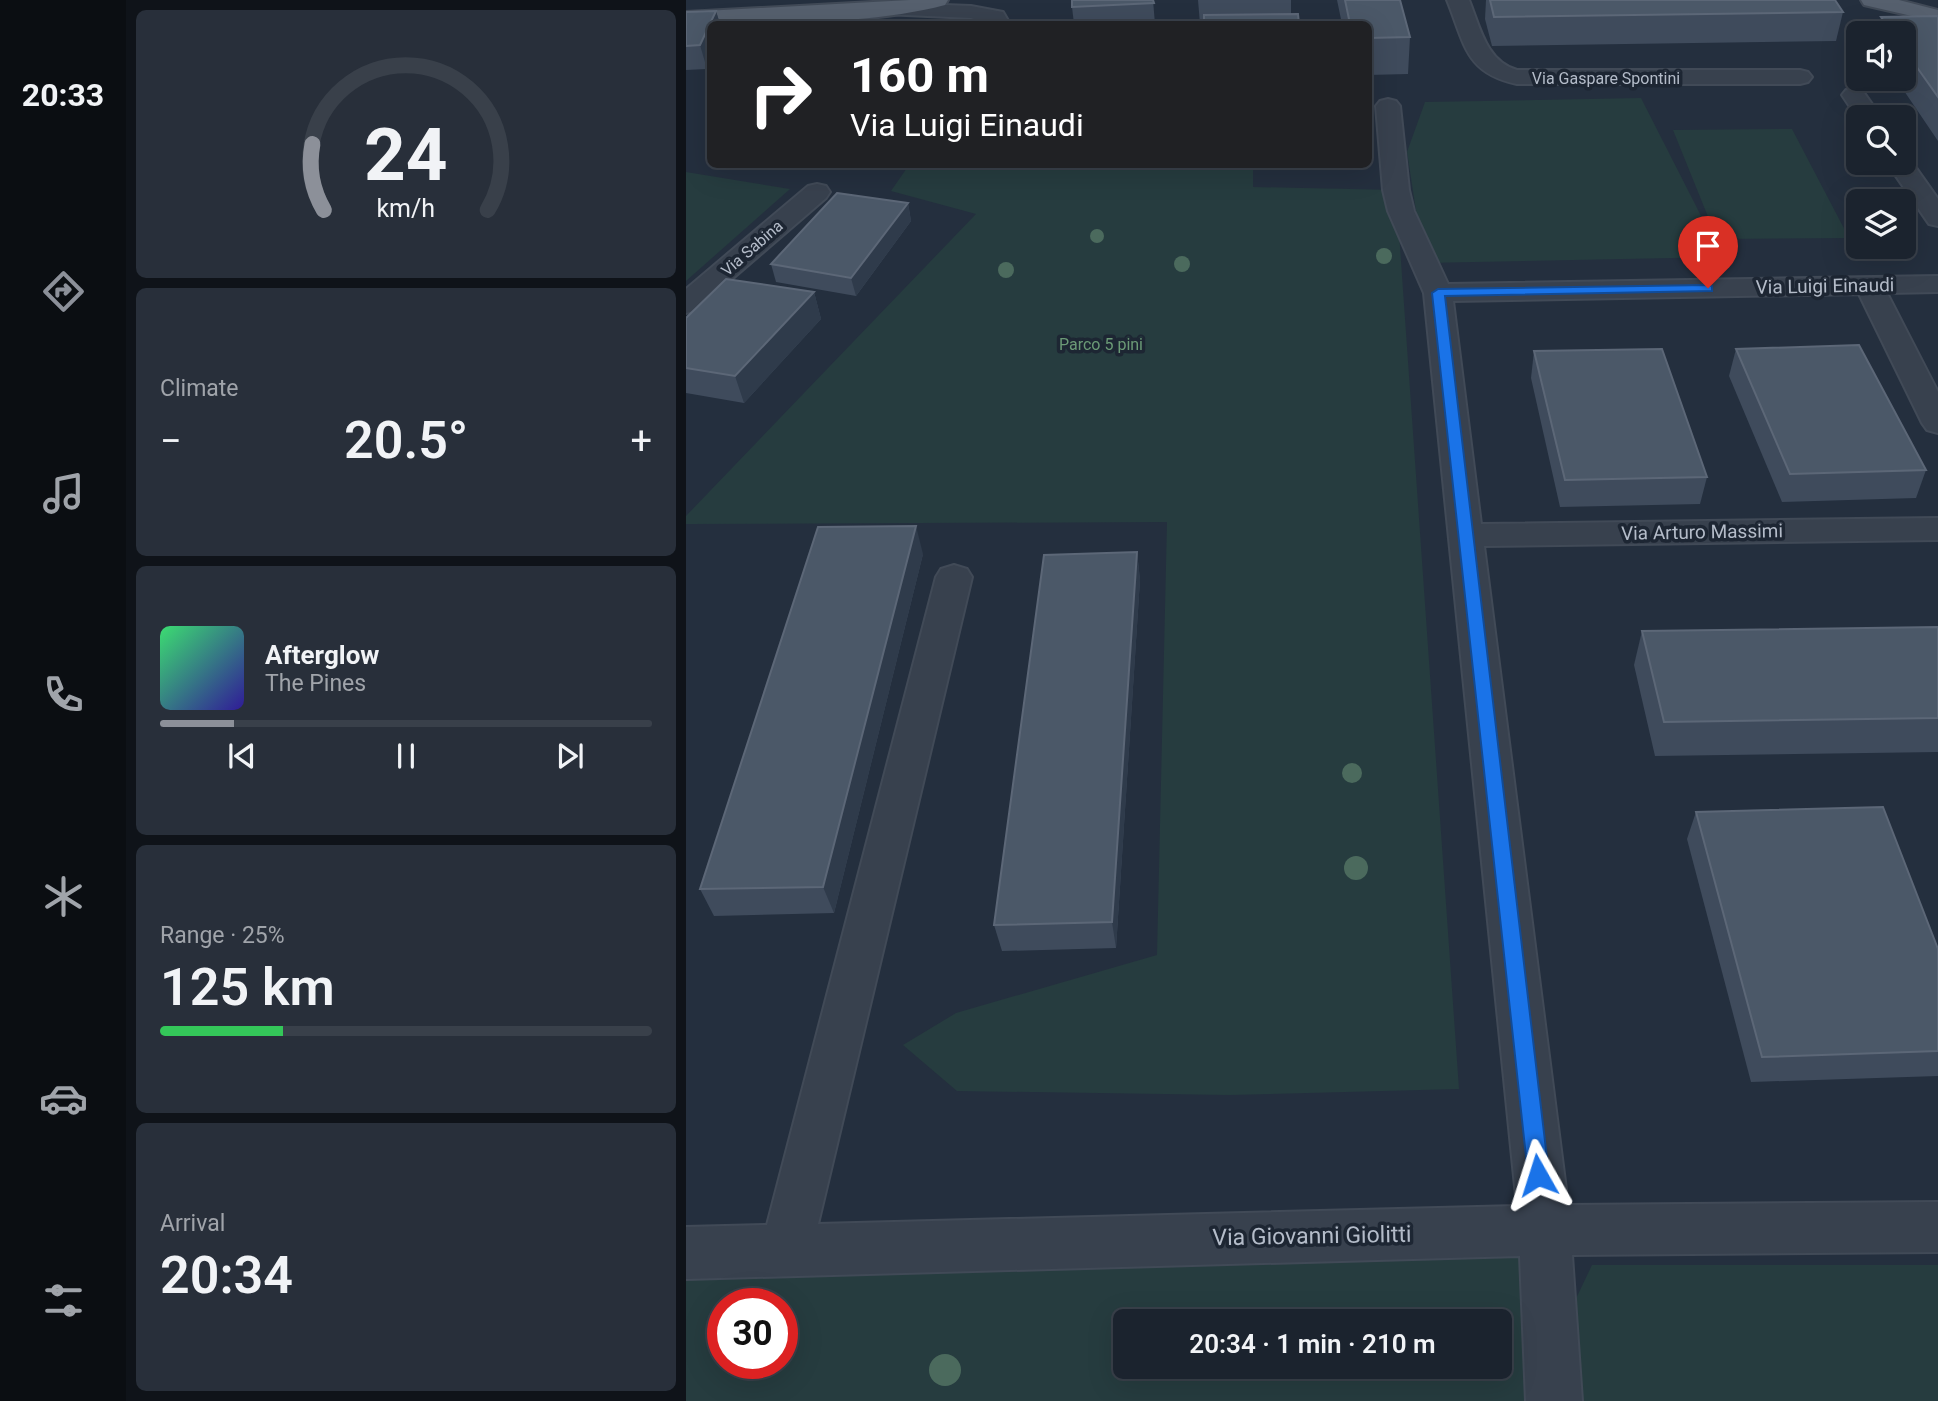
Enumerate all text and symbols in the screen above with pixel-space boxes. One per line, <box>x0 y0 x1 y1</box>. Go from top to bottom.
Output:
map controls <box>1846 21 1916 259</box>
button: sound <box>1846 21 1916 91</box>
text: 160 m <box>850 47 989 104</box>
icon: right <box>735 49 826 140</box>
street label: Via Gaspare Spontini <box>1532 69 1680 88</box>
text: 20:33 <box>22 76 104 114</box>
button: search <box>1846 105 1916 175</box>
text: Via Luigi Einaudi <box>850 106 1084 144</box>
text: 24 <box>364 112 448 198</box>
button: layers <box>1846 189 1916 259</box>
text: km/h <box>377 194 435 223</box>
street label: Via Sabina <box>717 216 787 280</box>
pin <box>1678 216 1738 288</box>
icon: arrive <box>1689 227 1727 265</box>
icon: directions <box>39 267 88 316</box>
street label: Via Luigi Einaudi <box>1755 273 1895 299</box>
park label: Parco 5 pini <box>1059 335 1143 354</box>
text: Climate <box>160 375 239 402</box>
text: 20.5° <box>344 410 468 471</box>
text: − <box>160 419 182 463</box>
text: + <box>630 419 652 463</box>
icon: music <box>39 469 88 518</box>
street label: Via Arturo Massimi <box>1621 519 1783 545</box>
text: Afterglow <box>265 640 379 670</box>
icon: phone <box>39 670 88 719</box>
text: The Pines <box>265 670 366 697</box>
icon: previous <box>223 737 261 775</box>
icon: pause <box>387 737 425 775</box>
icon: next <box>551 737 589 775</box>
icon: climate <box>39 872 88 921</box>
text: Range · 25% <box>160 922 285 949</box>
text: 125 km <box>160 957 335 1018</box>
icon: car <box>39 1074 88 1123</box>
position arrow <box>1501 1138 1575 1212</box>
text: Arrival <box>160 1210 225 1237</box>
street label: Via Giovanni Giolitti <box>1212 1221 1412 1251</box>
text: 20:34 <box>160 1245 293 1306</box>
icon: filters <box>39 1276 88 1325</box>
speed limit sign: 30 <box>707 1288 798 1379</box>
text: 20:34 · 1 min · 210 m <box>1189 1329 1436 1359</box>

